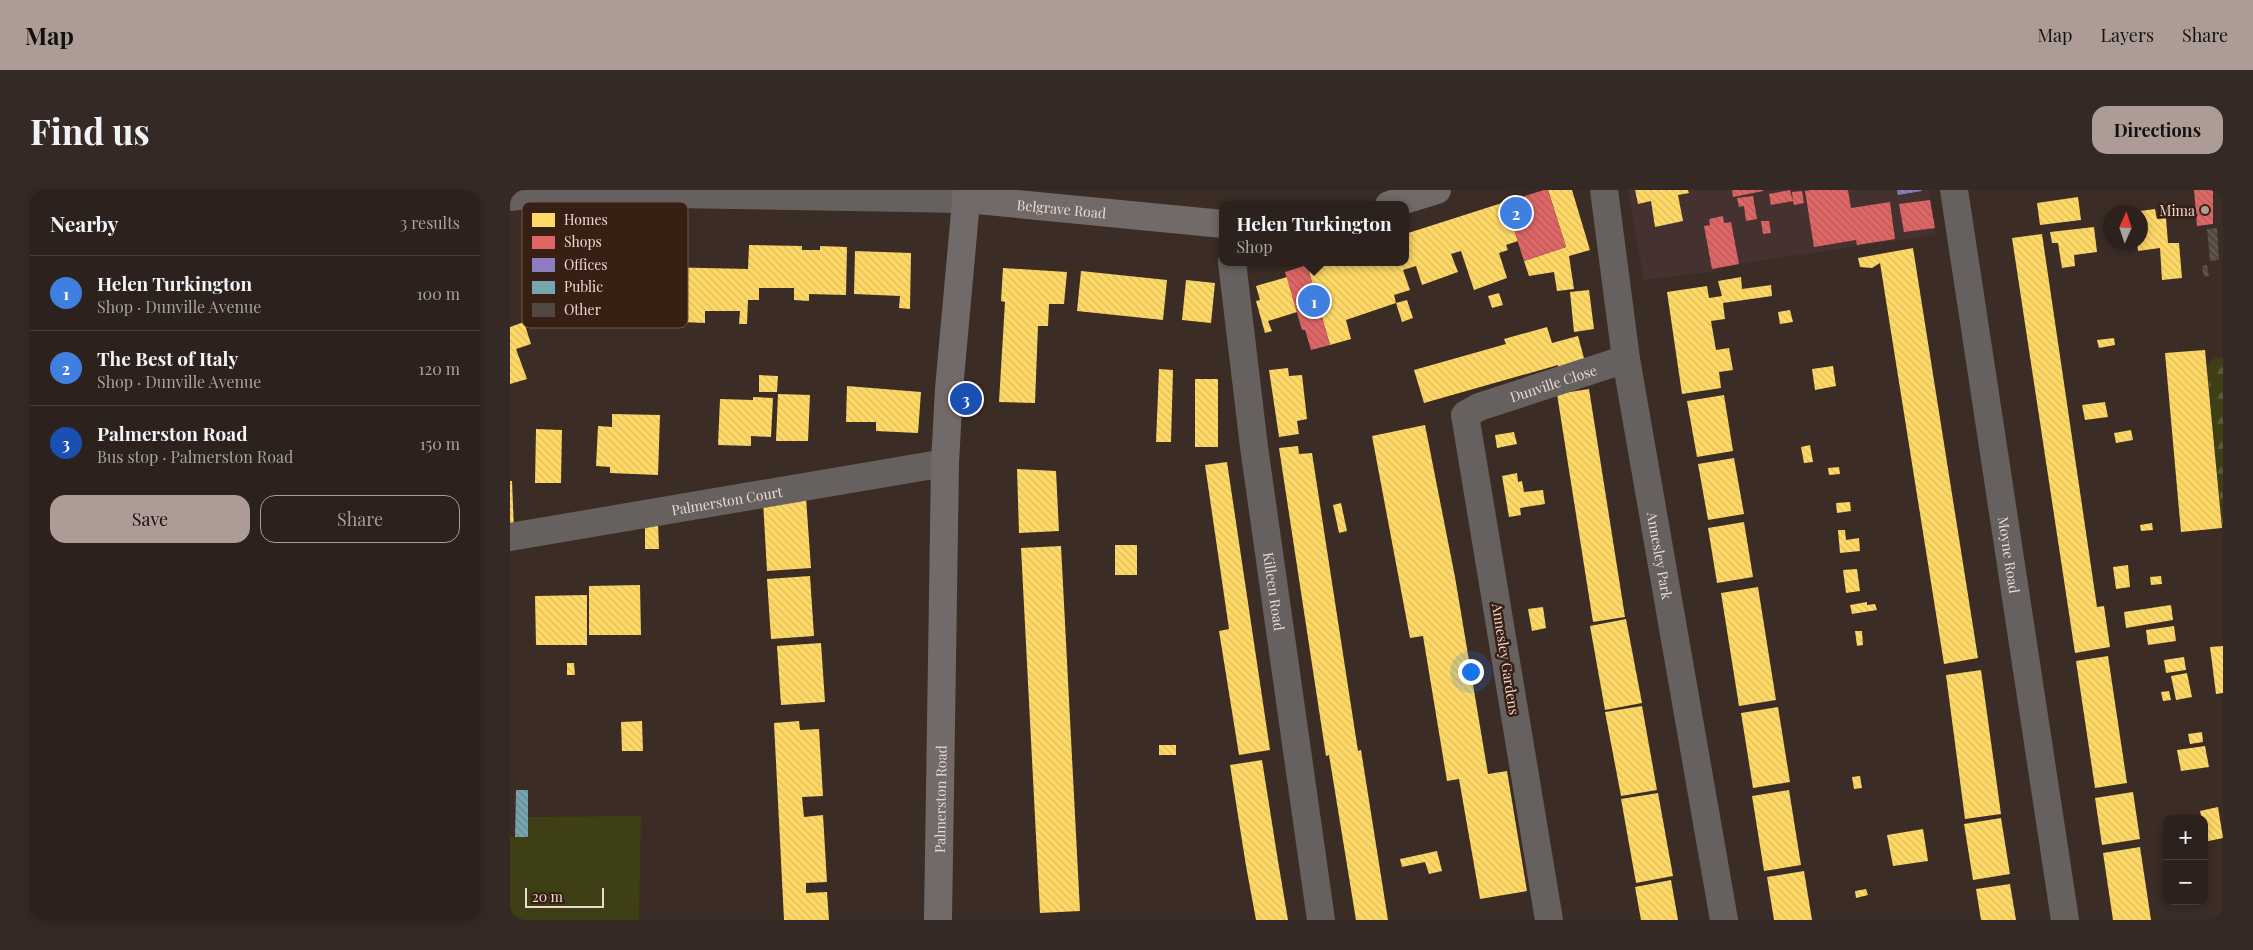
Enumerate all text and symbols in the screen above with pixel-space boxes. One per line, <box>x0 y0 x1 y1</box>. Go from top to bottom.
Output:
text: Map <box>25 19 74 51</box>
text: Map <box>2037 23 2072 47</box>
text: Layers <box>2100 23 2154 47</box>
text: Share <box>2182 23 2228 47</box>
button: Directions <box>2092 106 2223 154</box>
text: Find us <box>30 107 150 154</box>
pin: 2 <box>1500 194 1532 232</box>
street label: Belgrave Road <box>1016 195 1107 222</box>
popup <box>1219 201 1409 266</box>
place label: Mima <box>2159 201 2195 220</box>
legend <box>522 202 688 328</box>
marker: Mima <box>2199 204 2211 216</box>
north arrow <box>2103 205 2148 250</box>
text: Nearby <box>50 209 119 237</box>
text: Homes <box>564 210 608 229</box>
text: Helen Turkington <box>1236 210 1392 236</box>
text: 3 results <box>400 212 460 233</box>
text: Shops <box>564 232 602 251</box>
text: Shop <box>1236 236 1273 257</box>
text: Offices <box>564 255 608 274</box>
text: Helen Turkington <box>97 270 252 296</box>
text: Public <box>564 277 603 296</box>
pin: 1 <box>1298 282 1330 320</box>
text: 1 <box>63 283 69 304</box>
text: 100 m <box>417 283 460 304</box>
text: Shop · Dunville Avenue <box>97 296 261 317</box>
text: Other <box>564 300 602 319</box>
text: The Best of Italy <box>97 345 238 371</box>
text: 2 <box>62 358 70 379</box>
text: 120 m <box>419 358 460 379</box>
street label: Dunville Close <box>1507 360 1599 406</box>
text: Shop · Dunville Avenue <box>97 371 261 392</box>
pin: 3 <box>950 380 982 418</box>
text: Palmerston Road <box>97 420 248 446</box>
text: 3 <box>62 433 70 454</box>
text: 150 m <box>420 433 460 454</box>
text: Bus stop · Palmerston Road <box>97 446 293 467</box>
street label: Palmerston Court <box>670 481 785 519</box>
button: Save <box>50 495 250 543</box>
button: Share <box>260 495 460 543</box>
street label: Annesley Park <box>1643 509 1677 601</box>
street label: Moyne Road <box>1994 515 2025 594</box>
street label: Killeen Road <box>1259 551 1289 632</box>
street label: Annesley Gardens <box>1488 601 1524 716</box>
your location <box>1458 659 1484 685</box>
street label: Palmerston Road <box>930 745 950 853</box>
map controls <box>2163 815 2208 905</box>
button: + <box>2163 815 2208 860</box>
button: − <box>2163 860 2208 905</box>
scale bar <box>525 885 604 908</box>
text: 20 m <box>532 887 563 906</box>

